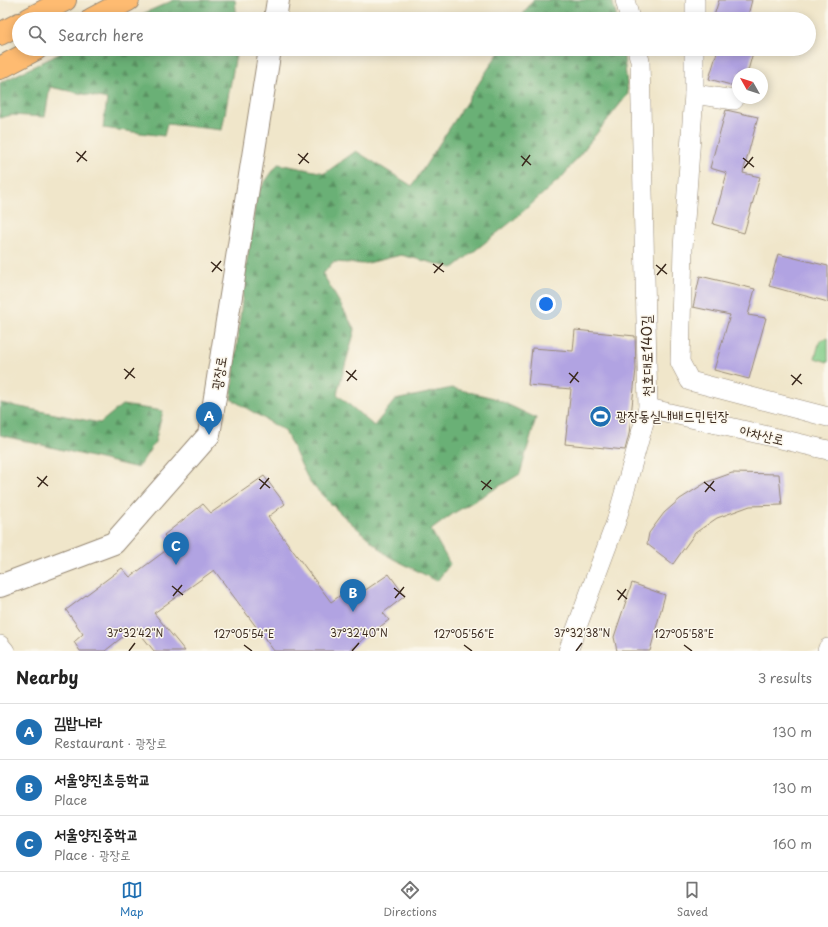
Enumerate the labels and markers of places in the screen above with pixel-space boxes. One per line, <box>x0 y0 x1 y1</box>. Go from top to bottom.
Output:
pin: A <box>196 402 222 435</box>
sports icon: 광장동실내배드민턴장 <box>587 403 613 429</box>
place label: 광장동실내배드민턴장 <box>616 405 729 426</box>
pin: C <box>163 532 189 565</box>
pin: B <box>340 579 366 612</box>

